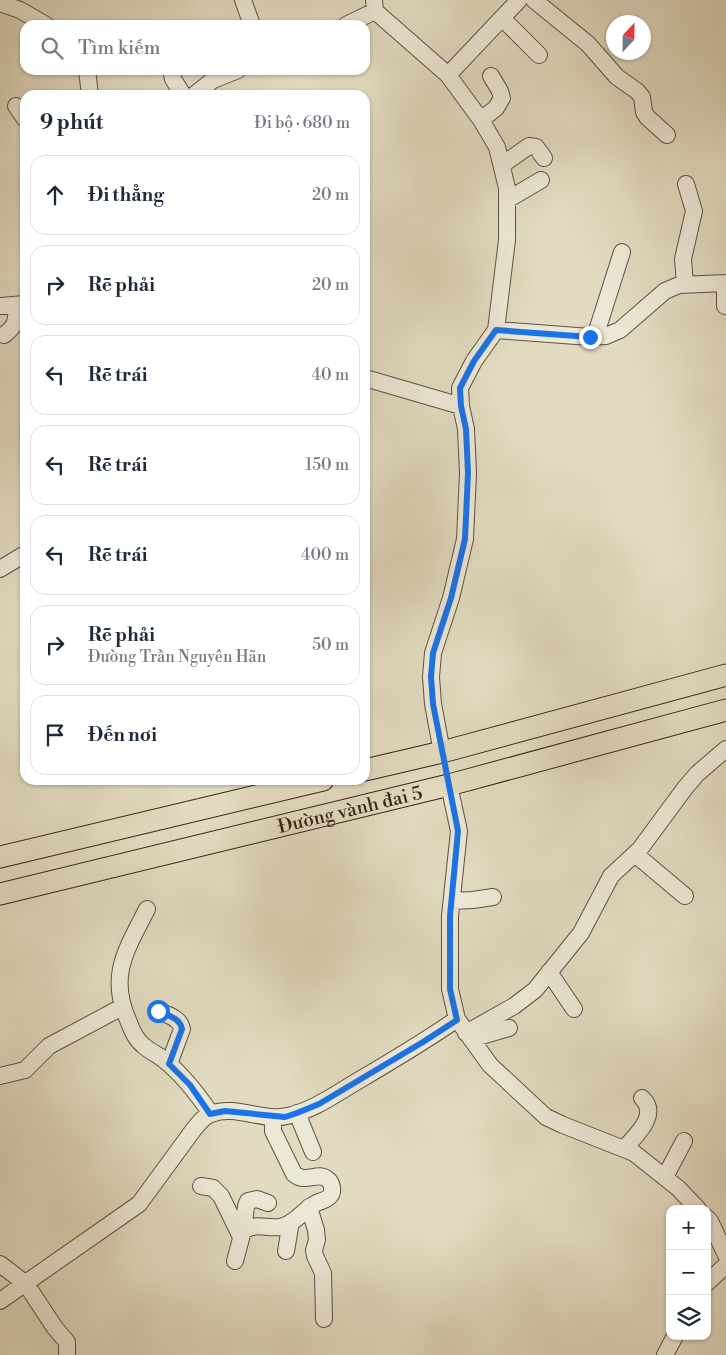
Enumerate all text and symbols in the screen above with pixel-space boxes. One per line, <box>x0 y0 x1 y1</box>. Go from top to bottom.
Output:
north arrow <box>606 15 651 60</box>
search box <box>20 20 370 75</box>
icon: search <box>38 34 66 62</box>
text: Tìm kiếm <box>78 36 161 60</box>
text: 9 phút <box>40 110 103 136</box>
text: Đi bộ · 680 m <box>254 113 350 133</box>
icon: ahead <box>41 181 69 209</box>
text: Đi thẳng <box>88 183 164 207</box>
text: 20 m <box>312 185 349 205</box>
icon: right <box>41 271 69 299</box>
text: Rẽ phải <box>88 273 155 297</box>
text: 20 m <box>312 275 349 295</box>
route end <box>579 326 602 349</box>
icon: left <box>41 361 69 389</box>
text: Rẽ trái <box>88 363 148 387</box>
text: 40 m <box>312 365 349 385</box>
icon: left <box>41 451 69 479</box>
text: Rẽ trái <box>88 453 148 477</box>
text: 150 m <box>305 455 349 475</box>
icon: left <box>41 541 69 569</box>
text: Rẽ trái <box>88 543 148 567</box>
text: 400 m <box>301 545 349 565</box>
text: Rẽ phải <box>88 623 155 647</box>
icon: right <box>41 631 69 659</box>
text: 50 m <box>312 635 349 655</box>
text: Đường Trần Nguyên Hãn <box>88 647 266 667</box>
icon: arrive <box>41 721 69 749</box>
text: Đến nơi <box>88 723 157 747</box>
street label: Đường vành đai 5 <box>275 781 425 839</box>
route start <box>147 1000 170 1023</box>
map controls <box>666 1205 711 1340</box>
button: + <box>666 1205 711 1250</box>
button: − <box>666 1250 711 1295</box>
button: layers <box>666 1295 711 1340</box>

